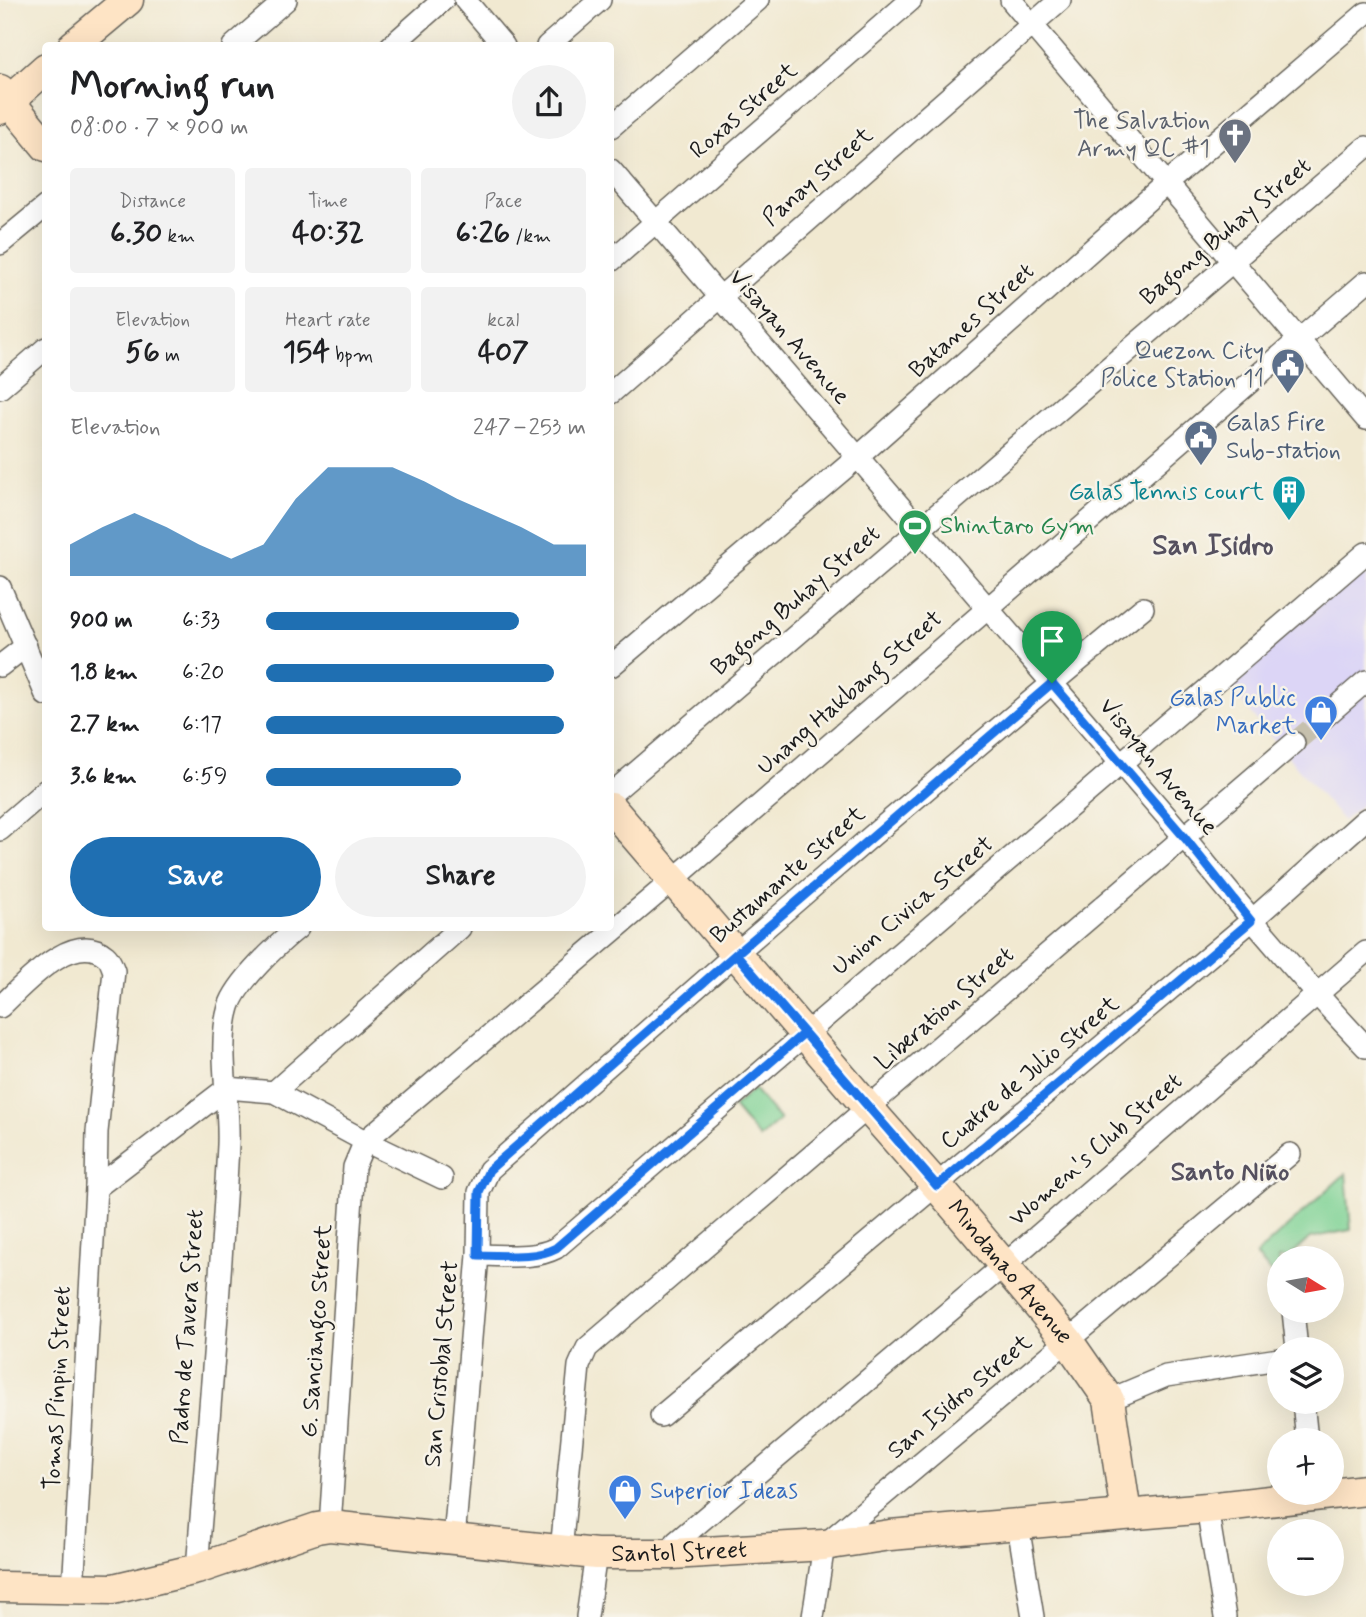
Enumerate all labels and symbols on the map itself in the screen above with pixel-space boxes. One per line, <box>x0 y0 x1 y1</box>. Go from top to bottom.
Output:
street label: Roxas Street <box>684 56 804 166</box>
place label: The Salvation Army QC #1 <box>1073 106 1210 165</box>
church icon: The Salvation Army QC #1 <box>1216 116 1254 165</box>
street label: Panay Street <box>756 120 880 234</box>
street label: Bagong Buhay Street <box>1134 151 1320 315</box>
street label: Batanes Street <box>903 256 1041 386</box>
street label: Visayan Avenue <box>722 263 857 411</box>
place label: Quezon City Police Station 11 <box>1101 336 1264 395</box>
public building icon: Quezon City Police Station 11 <box>1269 346 1307 395</box>
place label: Galas Fire Sub-station <box>1226 408 1341 467</box>
public building icon: Galas Fire Sub-station <box>1182 418 1220 467</box>
building icon: Galas Tennis court <box>1270 473 1308 522</box>
place label: Galas Tennis court <box>1068 477 1264 508</box>
sports icon: Shintaro Gym <box>896 507 934 556</box>
place label: Shintaro Gym <box>940 511 1094 542</box>
street label: Bagong Buhay Street <box>705 519 889 685</box>
district label: San Isidro <box>1152 528 1274 565</box>
street label: Unang Hakbang Street <box>750 604 951 785</box>
pin <box>1022 611 1082 683</box>
place label: Galas Public Market <box>1169 683 1296 742</box>
street label: Visayan Avenue <box>1092 692 1225 842</box>
shop icon: Galas Public Market <box>1302 693 1340 742</box>
street label: Bustamante Street <box>704 799 872 951</box>
street label: Union Civica Street <box>826 829 1000 983</box>
street label: Liberation Street <box>869 940 1021 1078</box>
street label: Cuatre de Julio Street <box>934 989 1126 1157</box>
street label: Women's Club Street <box>1003 1066 1189 1234</box>
district label: Santo Niño <box>1171 1156 1289 1190</box>
street label: Mindanao Avenue <box>940 1194 1080 1351</box>
street label: Padro de Tavera Street <box>164 1208 212 1446</box>
street label: G. Sanciangco Street <box>294 1223 343 1439</box>
north arrow <box>1267 1246 1344 1323</box>
street label: San Cristobal Street <box>418 1259 466 1469</box>
street label: Tomas Pinpin Street <box>37 1285 79 1491</box>
street label: San Isidro Street <box>881 1328 1039 1466</box>
shop icon: Superior Ideas <box>606 1472 644 1521</box>
place label: Superior Ideas <box>650 1476 798 1507</box>
street label: Santol Street <box>611 1534 748 1570</box>

